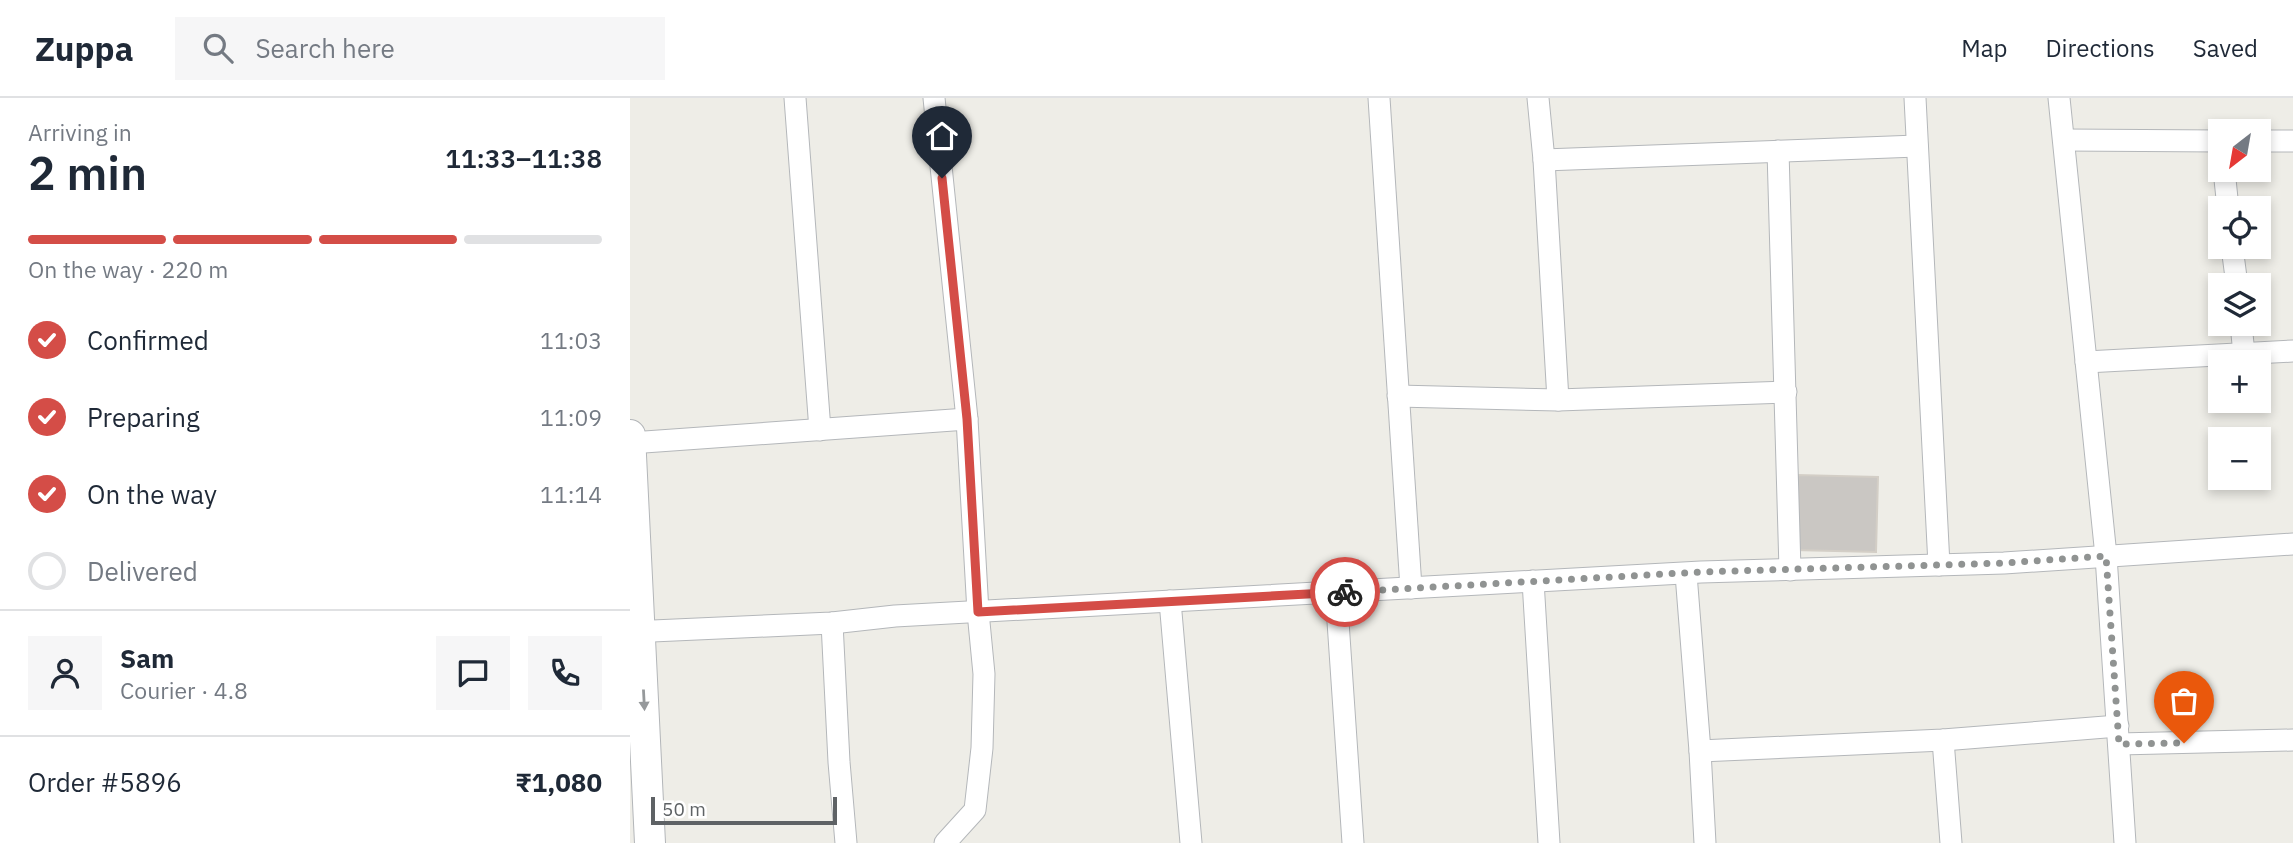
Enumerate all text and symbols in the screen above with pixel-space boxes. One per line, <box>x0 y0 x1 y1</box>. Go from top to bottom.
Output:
search box <box>175 17 665 80</box>
text: Zuppa <box>35 27 133 70</box>
icon: search <box>199 29 237 67</box>
text: Search here <box>255 31 395 65</box>
text: Map <box>1961 32 2007 64</box>
text: Directions <box>2045 32 2155 64</box>
text: Saved <box>2193 32 2258 64</box>
pin <box>912 106 972 178</box>
text: Arriving in <box>28 117 132 147</box>
icon: home <box>923 117 961 155</box>
north arrow <box>2208 119 2272 182</box>
map controls <box>2208 119 2271 490</box>
text: 11:33–11:38 <box>445 141 602 175</box>
text: 2 min <box>28 143 147 203</box>
button: locate <box>2208 196 2271 259</box>
text: On the way · 220 m <box>28 254 228 284</box>
button: layers <box>2208 273 2271 336</box>
icon: check <box>28 321 66 359</box>
text: Confirmed <box>87 323 209 357</box>
text: 11:03 <box>540 325 602 355</box>
button: + <box>2208 350 2271 413</box>
icon: check <box>28 398 66 436</box>
text: Preparing <box>87 400 200 434</box>
text: 11:09 <box>540 402 602 432</box>
button: − <box>2208 427 2271 490</box>
icon: check <box>28 475 66 513</box>
text: On the way <box>87 477 217 511</box>
text: 11:14 <box>540 479 602 509</box>
text: Delivered <box>87 554 198 588</box>
courier <box>1310 557 1380 627</box>
icon: bike <box>1326 573 1364 611</box>
button: person <box>28 636 102 710</box>
button: chat <box>436 636 510 710</box>
button: phone <box>528 636 602 710</box>
text: Sam <box>120 641 174 675</box>
pin <box>2154 671 2214 743</box>
text: Courier · 4.8 <box>120 675 248 705</box>
icon: bag <box>2165 682 2203 720</box>
one-way arrow <box>638 690 649 712</box>
text: Order #5896 <box>28 765 182 799</box>
text: ₹1,080 <box>515 765 602 799</box>
scale bar <box>651 794 836 826</box>
text: 50 m <box>662 797 706 821</box>

